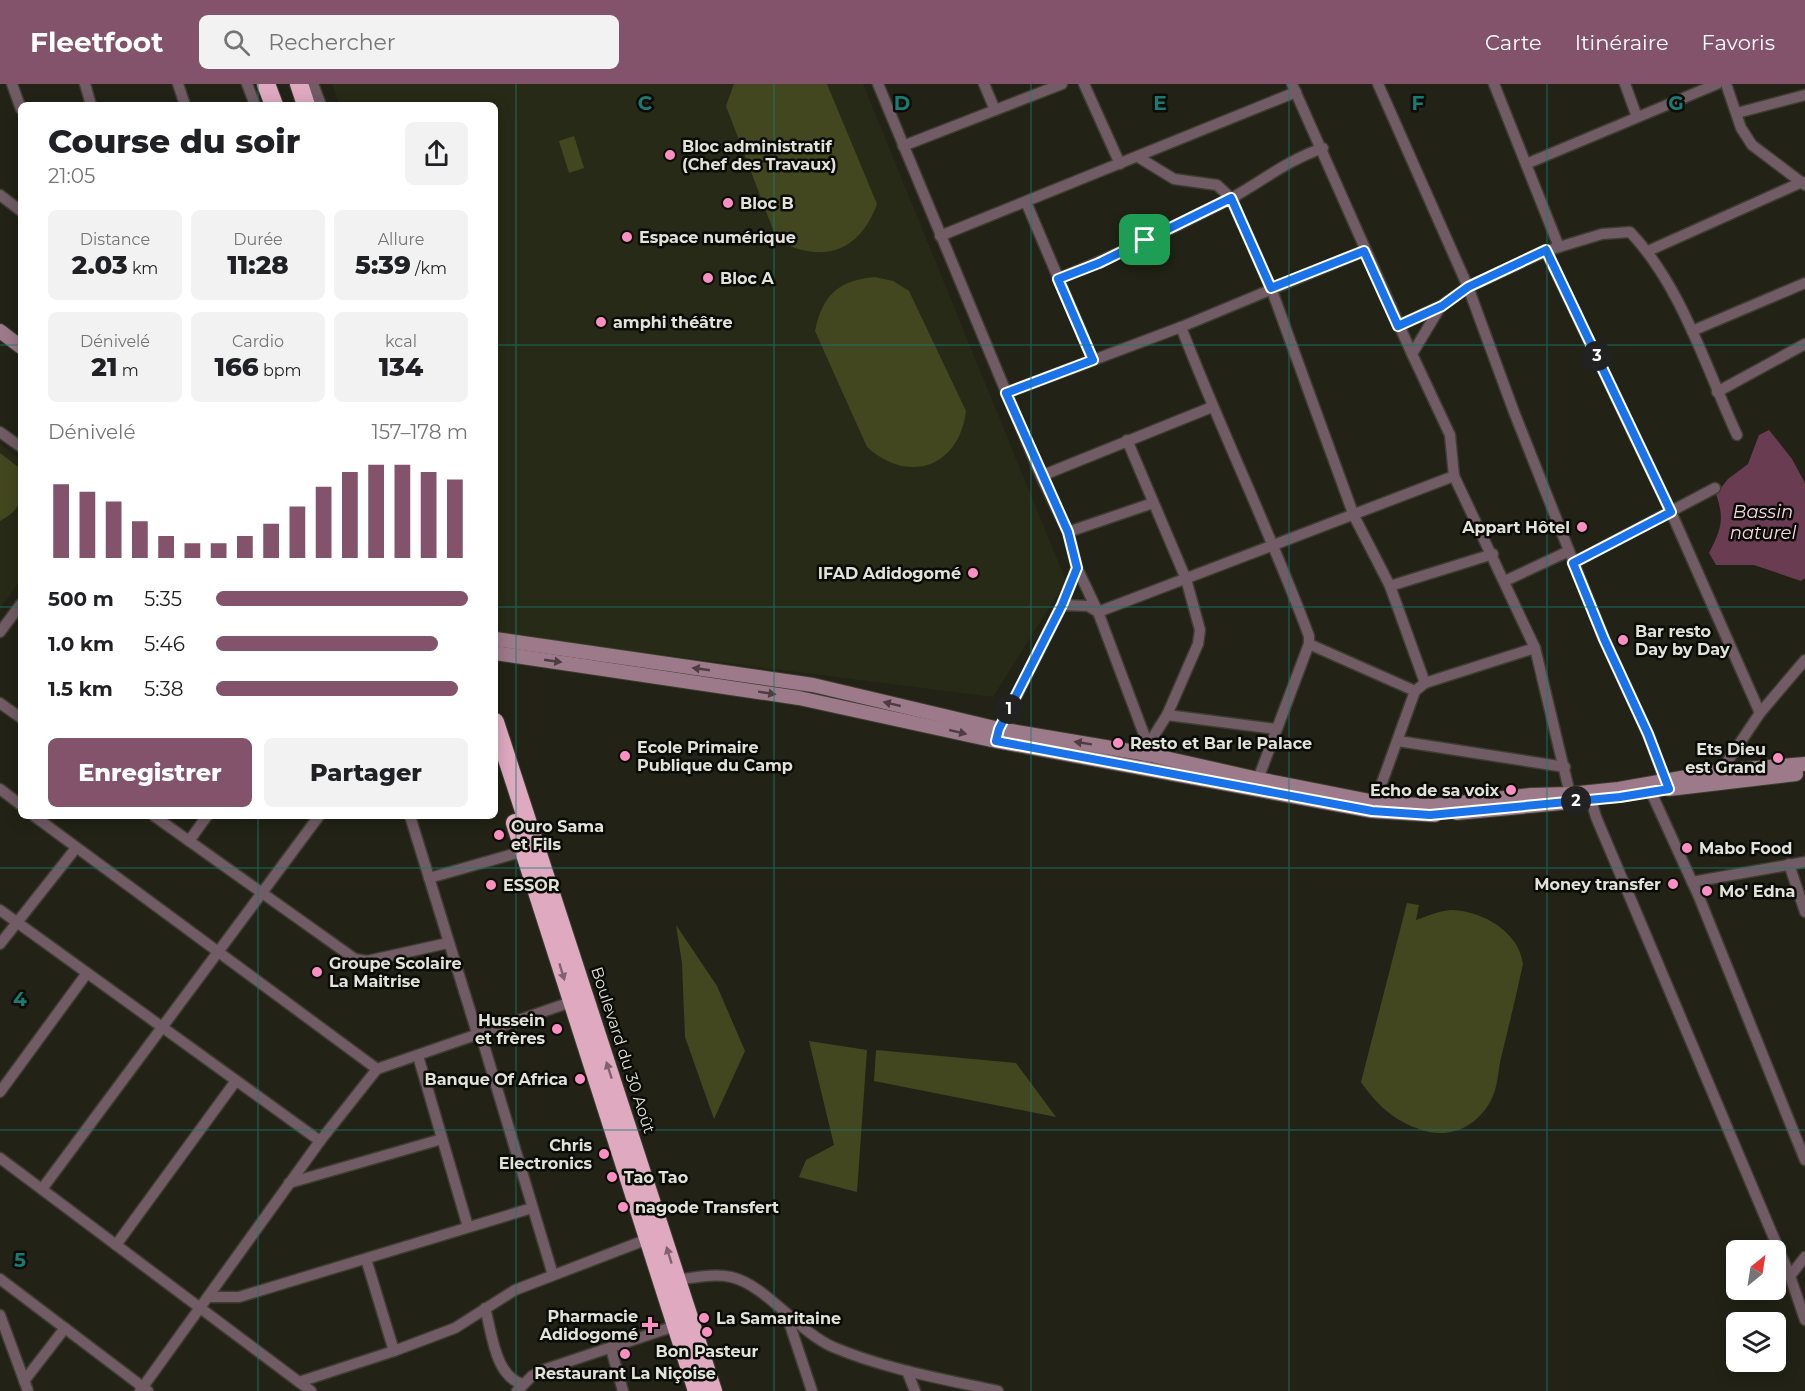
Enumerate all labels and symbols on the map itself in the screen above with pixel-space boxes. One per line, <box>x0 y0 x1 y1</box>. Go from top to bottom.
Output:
text: C <box>638 91 653 115</box>
text: D <box>894 91 910 115</box>
text: E <box>1153 91 1167 115</box>
text: F <box>1412 91 1425 115</box>
text: G <box>1668 91 1684 115</box>
place label: Bloc administratif (Chef des Travaux) <box>682 137 836 174</box>
marker: Bloc administratif (Chef des Travaux) <box>663 148 677 162</box>
place label: Bloc B <box>740 194 794 213</box>
marker: Bloc B <box>721 196 735 210</box>
pin <box>1119 214 1170 265</box>
place label: Espace numérique <box>639 228 796 247</box>
marker: Espace numérique <box>620 230 634 244</box>
place label: Bloc A <box>720 269 775 288</box>
marker: Bloc A <box>701 271 715 285</box>
place label: amphi théâtre <box>613 313 733 332</box>
marker: amphi théâtre <box>594 315 608 329</box>
pin: 3 <box>1582 341 1612 371</box>
water label: Bassin naturel <box>1730 501 1796 544</box>
place label: Appart Hôtel <box>1461 518 1570 537</box>
marker: Appart Hôtel <box>1575 520 1589 534</box>
place label: IFAD Adidogomé <box>818 564 961 583</box>
marker: IFAD Adidogomé <box>966 566 980 580</box>
place label: Bar resto Day by Day <box>1635 622 1730 659</box>
marker: Bar resto Day by Day <box>1616 633 1630 647</box>
one-way arrow <box>544 657 563 666</box>
one-way arrow <box>691 664 710 673</box>
one-way arrow <box>757 688 776 697</box>
pin: 1 <box>994 694 1024 724</box>
one-way arrow <box>883 699 902 708</box>
one-way arrow <box>948 728 967 737</box>
place label: Resto et Bar le Palace <box>1130 734 1312 753</box>
marker: Resto et Bar le Palace <box>1111 736 1125 750</box>
place label: Ecole Primaire Publique du Camp <box>637 738 793 775</box>
one-way arrow <box>1074 738 1093 747</box>
place label: Ets Dieu est Grand <box>1685 740 1766 777</box>
marker: Ecole Primaire Publique du Camp <box>618 749 632 763</box>
marker: Ets Dieu est Grand <box>1771 751 1785 765</box>
place label: Echo de sa voix <box>1370 781 1499 800</box>
marker: Echo de sa voix <box>1504 783 1518 797</box>
pin: 2 <box>1561 786 1591 816</box>
place label: Ouro Sama et Fils <box>511 817 604 854</box>
marker: Ouro Sama et Fils <box>492 828 506 842</box>
place label: Mabo Food <box>1699 839 1792 858</box>
marker: Mabo Food <box>1680 841 1694 855</box>
place label: Money transfer <box>1534 875 1661 894</box>
place label: ESSOR <box>503 876 560 895</box>
marker: Money transfer <box>1666 877 1680 891</box>
marker: ESSOR <box>484 878 498 892</box>
place label: Mo' Edna <box>1719 882 1795 901</box>
marker: Mo' Edna <box>1700 884 1714 898</box>
place label: Groupe Scolaire La Maitrise <box>329 954 462 991</box>
one-way arrow <box>557 963 567 981</box>
street label: Boulevard du 30 Août <box>587 964 659 1136</box>
marker: Groupe Scolaire La Maitrise <box>310 965 324 979</box>
text: 4 <box>13 987 27 1011</box>
place label: Hussein et frères <box>475 1011 546 1048</box>
marker: Hussein et frères <box>550 1022 564 1036</box>
one-way arrow <box>604 1061 614 1079</box>
place label: Banque Of Africa <box>424 1070 568 1089</box>
marker: Banque Of Africa <box>573 1072 587 1086</box>
place label: Chris Electronics <box>499 1136 592 1173</box>
marker: Chris Electronics <box>597 1147 611 1161</box>
place label: Tao Tao <box>624 1168 688 1187</box>
marker: Tao Tao <box>605 1170 619 1184</box>
place label: nagode Transfert <box>635 1198 779 1217</box>
marker: nagode Transfert <box>616 1200 630 1214</box>
north arrow <box>1726 1240 1786 1300</box>
one-way arrow <box>664 1246 673 1264</box>
text: 5 <box>14 1248 26 1272</box>
place label: Pharmacie Adidogomé <box>539 1307 638 1344</box>
place label: La Samaritaine <box>716 1309 841 1328</box>
marker: La Samaritaine <box>697 1311 711 1325</box>
marker: Pharmacie Adidogomé <box>643 1318 657 1332</box>
marker: Bon Pasteur <box>700 1325 714 1339</box>
place label: Bon Pasteur <box>656 1342 759 1361</box>
marker: Restaurant La Niçoise <box>618 1347 632 1361</box>
place label: Restaurant La Niçoise <box>534 1364 716 1384</box>

